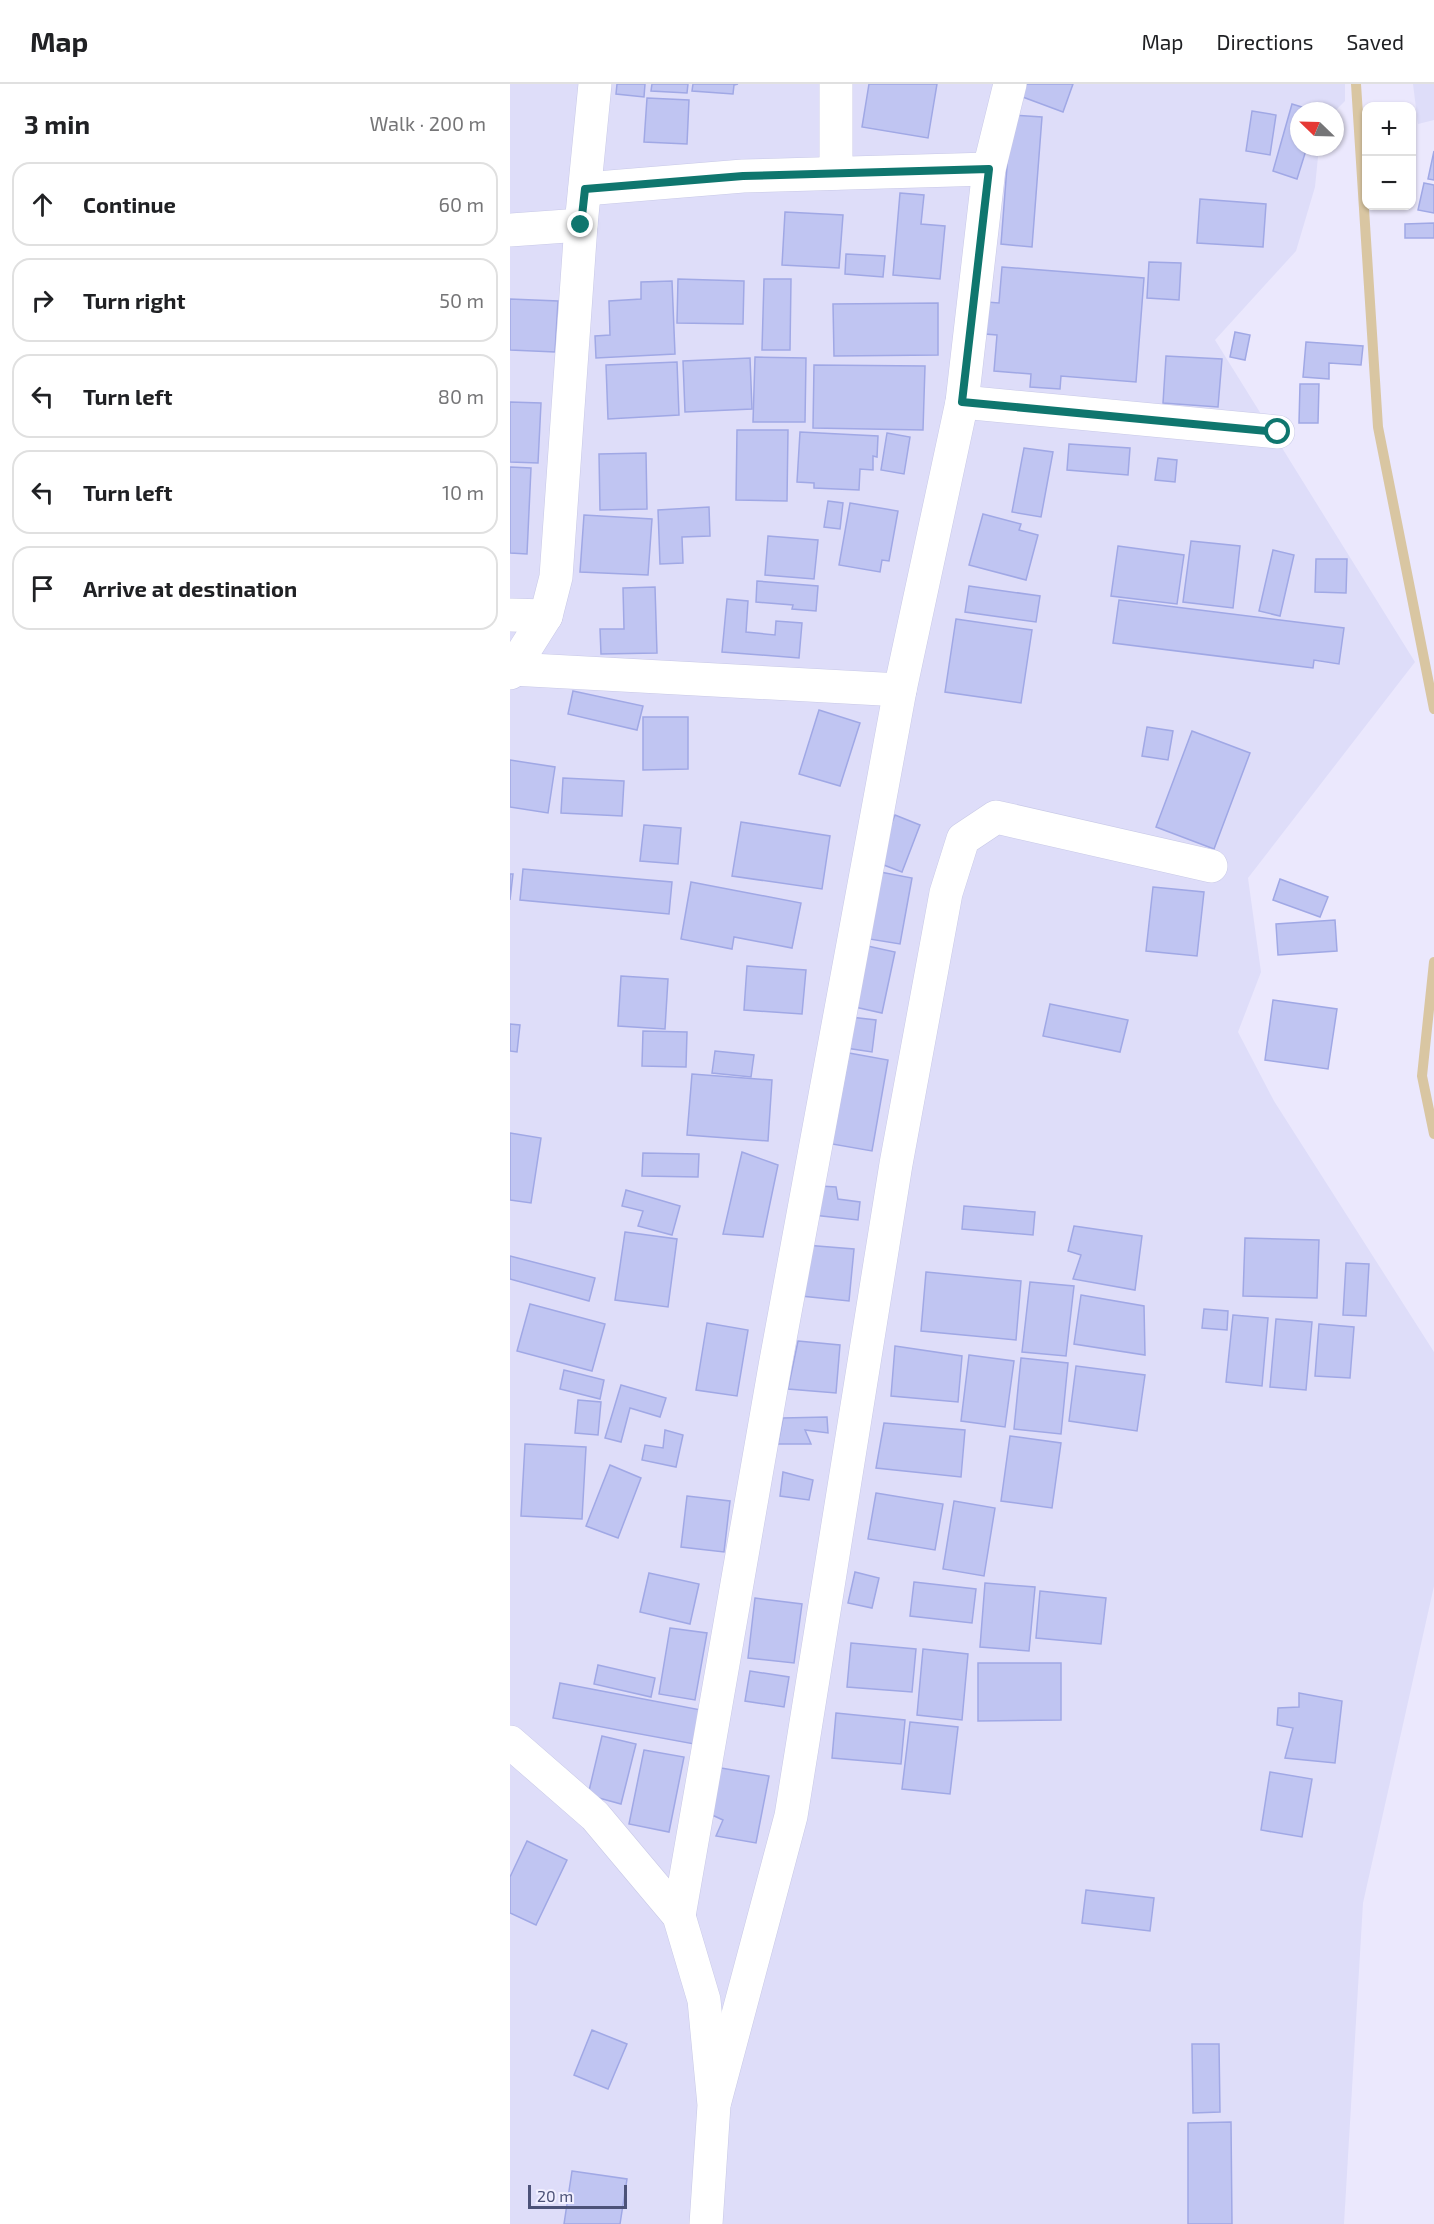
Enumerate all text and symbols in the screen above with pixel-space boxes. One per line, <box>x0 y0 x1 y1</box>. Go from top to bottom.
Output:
text: Map <box>30 24 88 58</box>
text: Map <box>1141 29 1184 54</box>
text: Directions <box>1217 29 1313 54</box>
text: Saved <box>1346 29 1404 54</box>
north arrow <box>1290 102 1344 156</box>
map controls <box>1362 102 1416 210</box>
button: + <box>1362 102 1416 156</box>
text: 3 min <box>24 108 90 139</box>
text: Walk · 200 m <box>369 111 486 135</box>
button: − <box>1362 156 1416 210</box>
icon: ahead <box>26 188 59 221</box>
text: Continue <box>83 191 176 217</box>
text: 60 m <box>439 192 484 216</box>
route end <box>567 211 593 237</box>
icon: right <box>26 284 59 317</box>
text: Turn right <box>83 287 185 313</box>
text: 50 m <box>439 288 484 312</box>
icon: left <box>26 380 59 413</box>
text: Turn left <box>83 383 172 409</box>
text: 80 m <box>438 384 484 408</box>
route start <box>1264 418 1290 444</box>
icon: left <box>26 476 59 509</box>
text: Turn left <box>83 479 172 505</box>
text: 10 m <box>442 480 484 504</box>
icon: arrive <box>26 572 59 605</box>
text: Arrive at destination <box>83 575 297 601</box>
scale bar <box>528 2182 627 2210</box>
text: 20 m <box>537 2186 573 2205</box>

